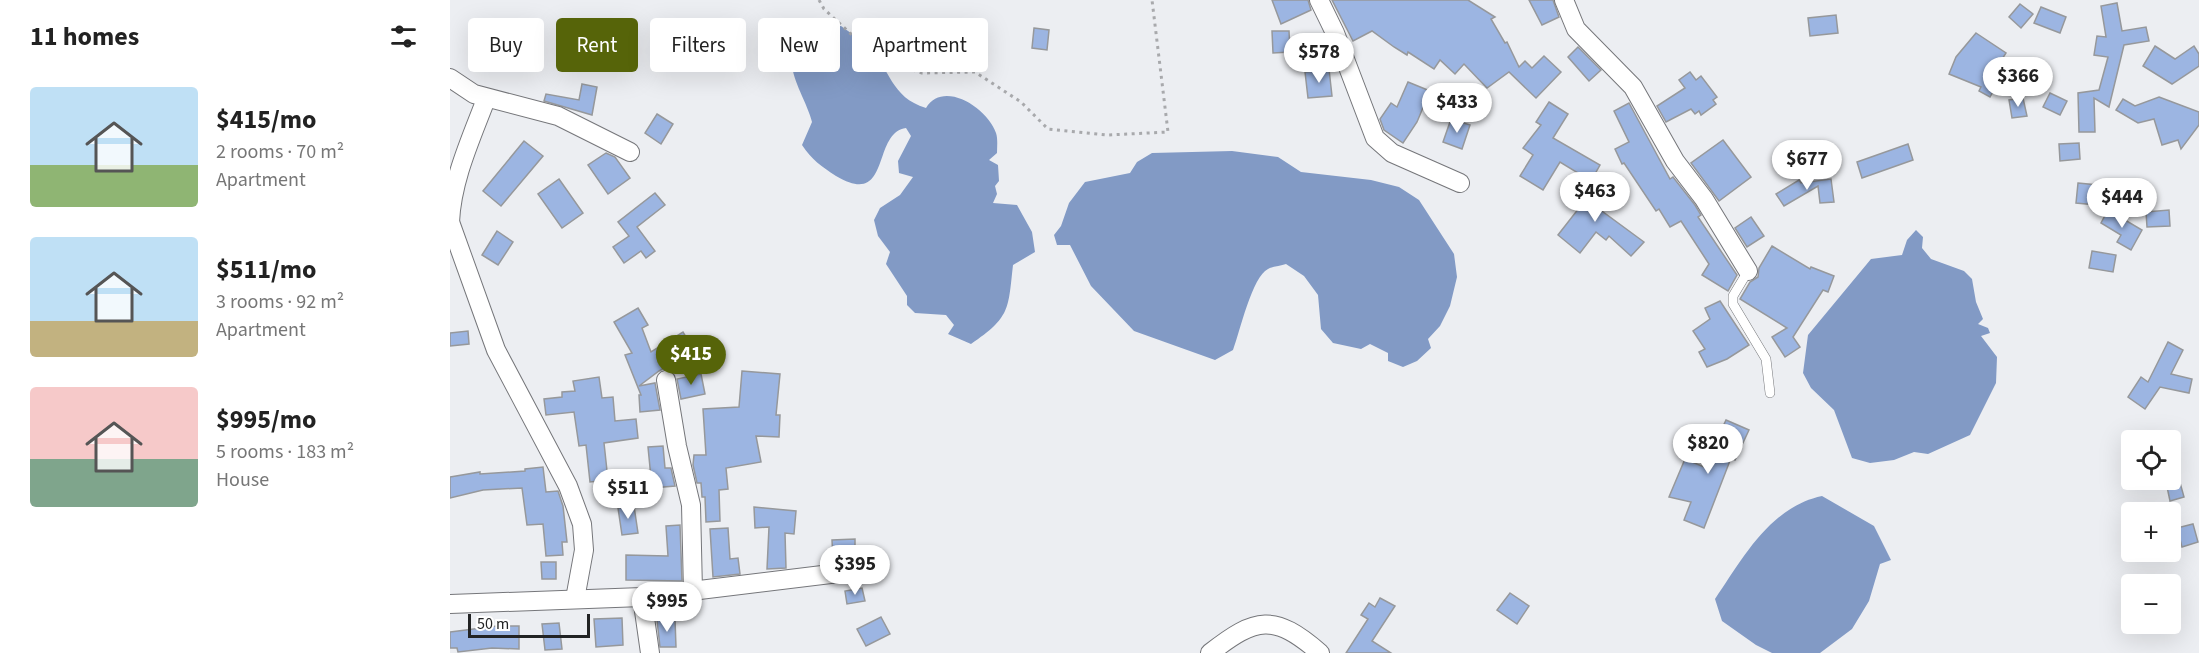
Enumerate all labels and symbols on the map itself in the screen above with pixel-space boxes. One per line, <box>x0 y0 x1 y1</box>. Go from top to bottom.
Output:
pin: $578 <box>1283 33 1355 84</box>
pin: $366 <box>1982 57 2054 108</box>
pin: $433 <box>1421 83 1493 134</box>
pin: $677 <box>1771 140 1843 191</box>
pin: $463 <box>1559 172 1631 223</box>
pin: $444 <box>2086 178 2158 229</box>
pin: $415 <box>655 335 727 386</box>
pin: $820 <box>1672 424 1744 475</box>
pin: $511 <box>592 469 664 520</box>
pin: $395 <box>819 545 891 596</box>
pin: $995 <box>631 582 703 633</box>
scale bar <box>468 611 590 638</box>

